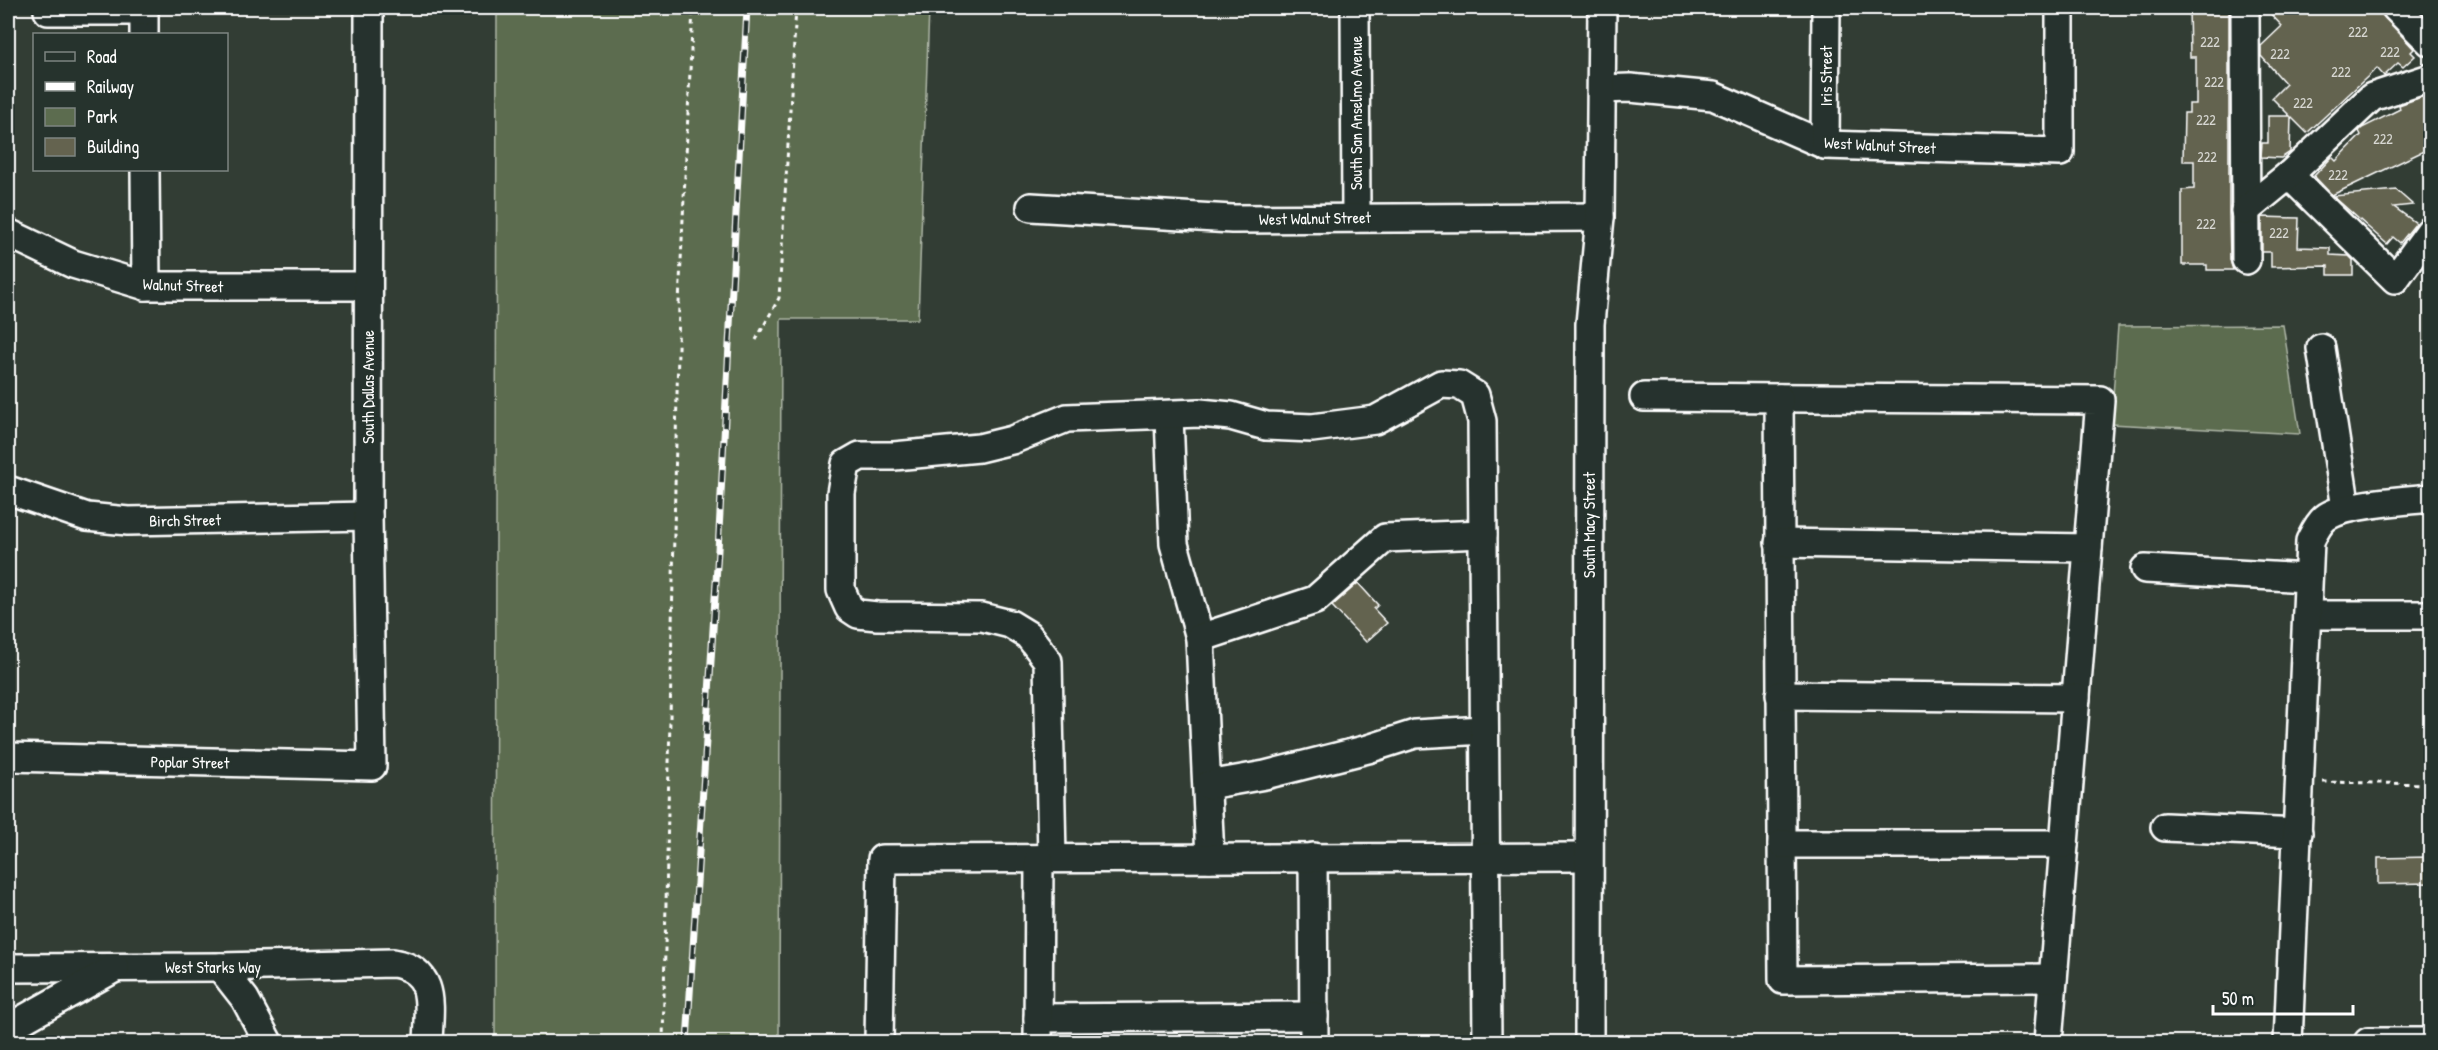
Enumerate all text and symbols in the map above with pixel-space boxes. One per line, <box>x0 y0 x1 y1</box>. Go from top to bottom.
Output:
house number: 222 <box>2348 22 2368 41</box>
house number: 222 <box>2200 32 2220 51</box>
legend <box>33 33 228 171</box>
street label: South San Anselmo Avenue <box>1345 35 1367 190</box>
house number: 222 <box>2380 42 2400 61</box>
text: Road <box>87 44 117 69</box>
house number: 222 <box>2270 44 2290 63</box>
street label: Iris Street <box>1815 45 1837 106</box>
house number: 222 <box>2331 62 2351 81</box>
house number: 222 <box>2204 72 2224 91</box>
text: Railway <box>87 74 134 99</box>
house number: 222 <box>2293 93 2313 112</box>
text: Park <box>87 104 118 129</box>
house number: 222 <box>2196 110 2216 129</box>
house number: 222 <box>2373 129 2393 148</box>
street label: West Walnut Street <box>1823 131 1937 159</box>
text: Building <box>87 134 139 159</box>
house number: 222 <box>2197 147 2217 166</box>
house number: 222 <box>2328 165 2348 184</box>
street label: West Walnut Street <box>1259 206 1372 230</box>
house number: 222 <box>2196 214 2216 233</box>
house number: 222 <box>2269 223 2289 242</box>
street label: Walnut Street <box>142 273 224 297</box>
street label: South Dallas Avenue <box>357 330 379 444</box>
street label: South Macy Street <box>1578 472 1600 578</box>
street label: Birch Street <box>149 508 222 532</box>
street label: Poplar Street <box>151 750 230 774</box>
street label: West Starks Way <box>165 956 261 978</box>
scale bar <box>2213 978 2352 1016</box>
text: 50 m <box>2222 986 2254 1011</box>

